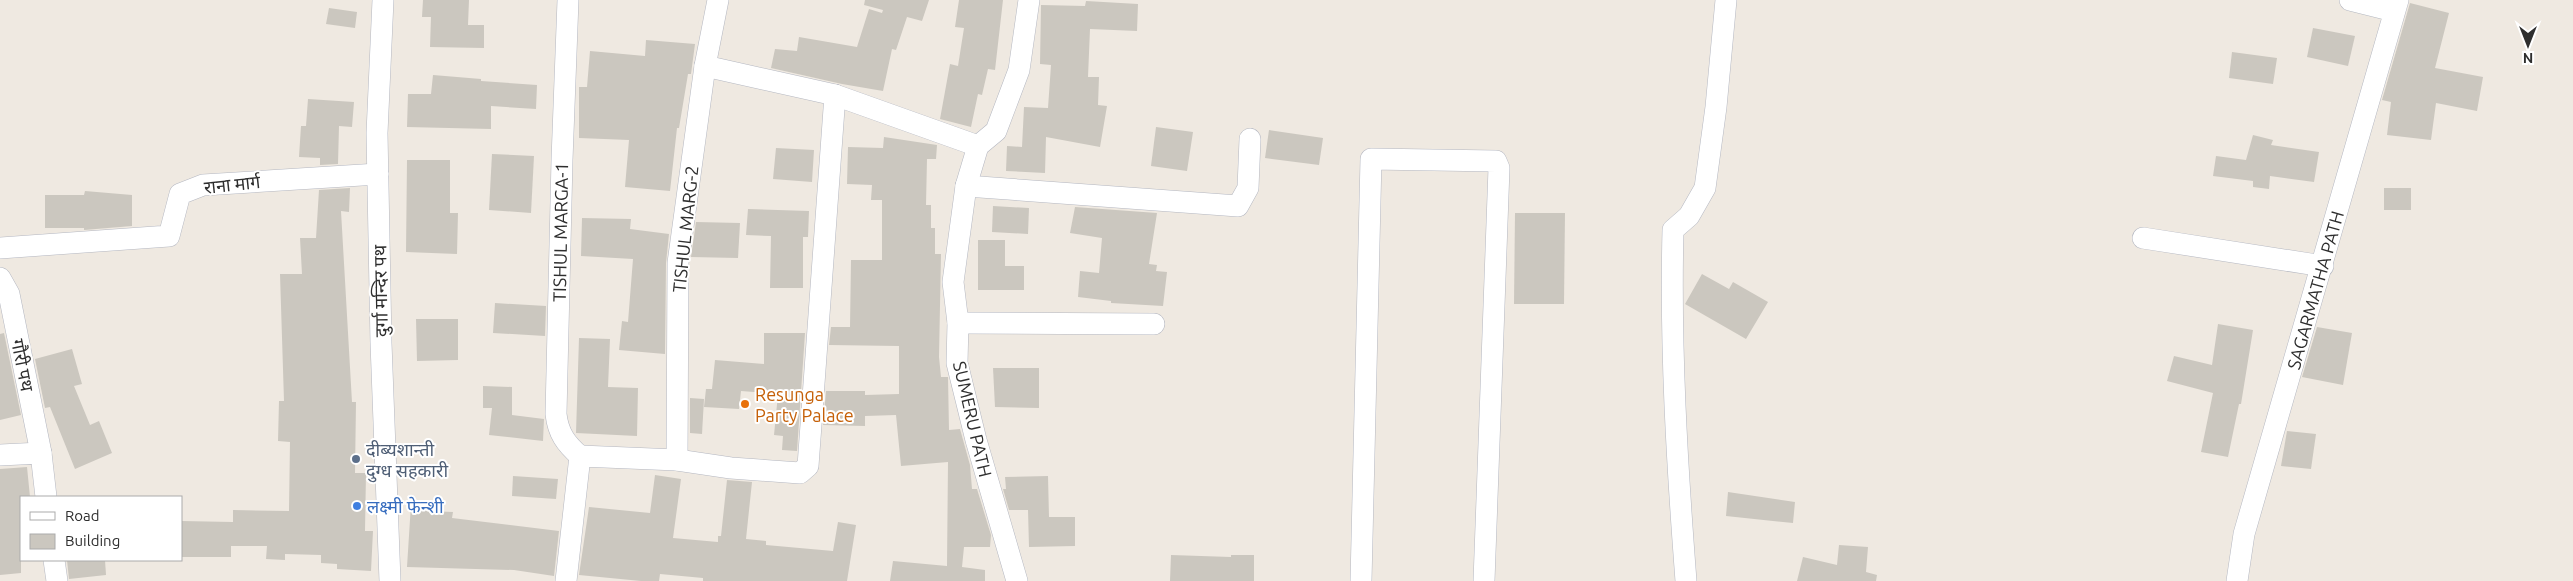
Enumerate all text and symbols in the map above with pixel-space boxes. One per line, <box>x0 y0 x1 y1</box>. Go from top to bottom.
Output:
north arrow <box>2503 20 2553 70</box>
text: N <box>2523 50 2533 66</box>
street label: TISHUL MARGA-1 <box>549 162 571 302</box>
street label: TISHUL MARG-2 <box>668 164 702 294</box>
street label: राना मार्ग <box>203 171 262 197</box>
street label: SAGARMATHA PATH <box>2283 209 2347 371</box>
street label: दुर्गा मन्दिर पथ <box>369 244 394 337</box>
street label: गौरी पथ <box>8 337 38 393</box>
street label: SUMERU PATH <box>950 359 996 479</box>
place label: Resunga Party Palace <box>755 384 854 425</box>
marker: Resunga Party Palace <box>739 398 751 410</box>
place label: दीब्यशान्ती दुग्ध सहकारी <box>366 439 448 483</box>
marker: दीब्यशान्ती दुग्ध सहकारी <box>350 453 362 465</box>
legend <box>20 496 182 561</box>
place label: लक्ष्मी फेन्शी <box>367 496 444 516</box>
marker: लक्ष्मी फेन्शी <box>351 500 363 512</box>
text: Road <box>65 507 100 524</box>
text: Building <box>65 532 120 549</box>

